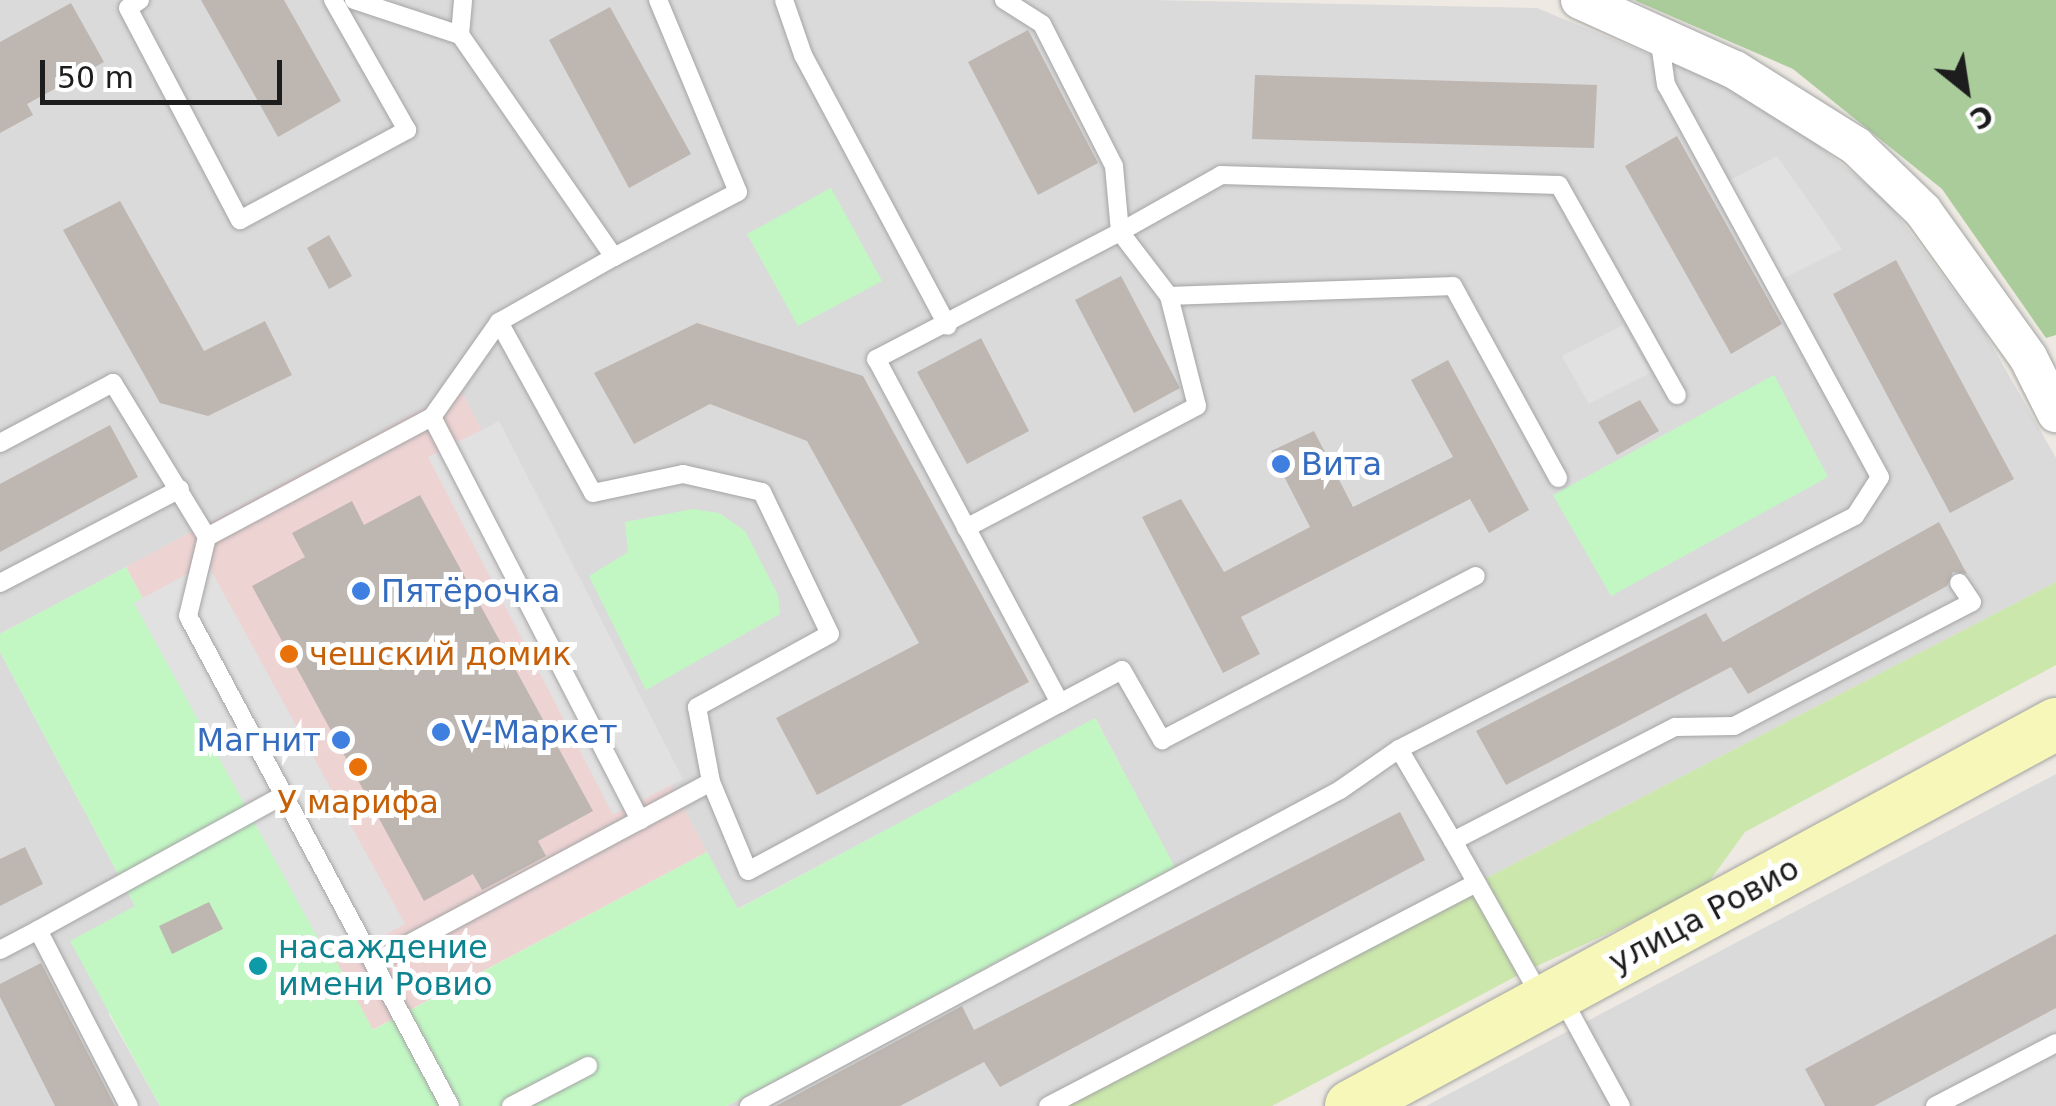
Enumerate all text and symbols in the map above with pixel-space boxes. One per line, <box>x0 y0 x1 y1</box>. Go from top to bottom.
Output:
scale bar <box>45 40 288 102</box>
north arrow <box>1916 40 2016 140</box>
text: 50 m <box>57 60 134 95</box>
text: С <box>1964 97 1998 136</box>
place label: Вита <box>1301 445 1382 483</box>
marker: Вита <box>1270 453 1292 475</box>
place label: Пятёрочка <box>381 572 560 610</box>
marker: Пятёрочка <box>350 580 372 602</box>
place label: чешский домик <box>309 635 572 673</box>
marker: чешский домик <box>278 643 300 665</box>
place label: V-Маркет <box>461 713 618 751</box>
place label: Магнит <box>197 721 321 759</box>
marker: V-Маркет <box>430 721 452 743</box>
marker: Магнит <box>330 729 352 751</box>
marker: У марифа <box>347 756 369 778</box>
place label: У марифа <box>277 783 439 821</box>
street label: улица Ровио <box>1602 849 1806 981</box>
place label: насаждение имени Ровио <box>278 929 493 1004</box>
marker: насаждение имени Ровио <box>247 955 269 977</box>

